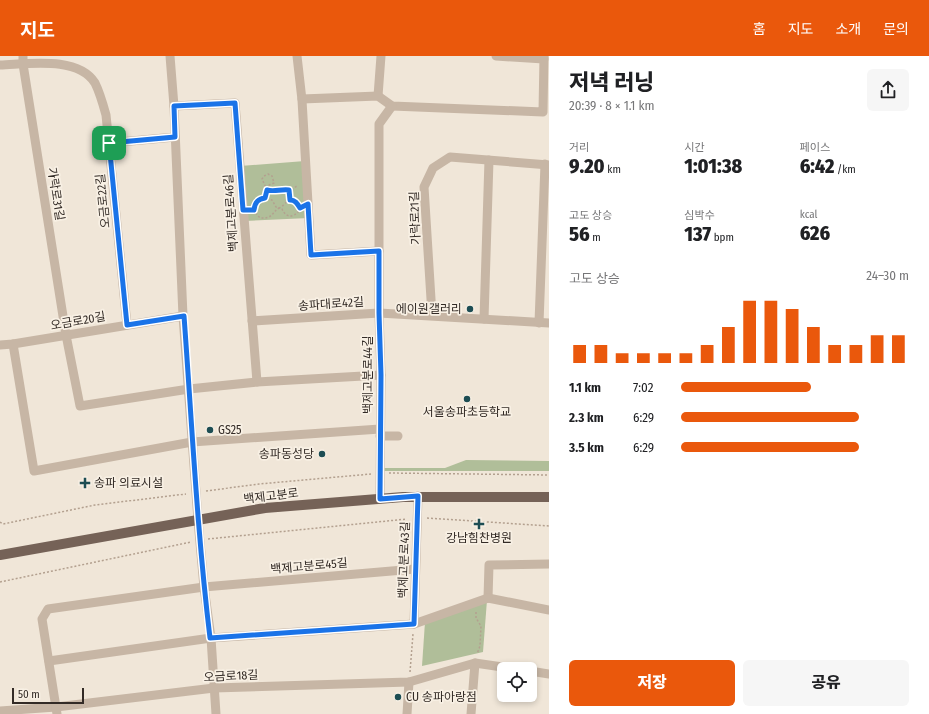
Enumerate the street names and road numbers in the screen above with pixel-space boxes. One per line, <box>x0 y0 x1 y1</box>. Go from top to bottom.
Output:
street label: 가락로31길 <box>45 166 67 222</box>
street label: 오금로22길 <box>93 173 113 229</box>
street label: 백제고분로46길 <box>221 174 241 252</box>
street label: 가락로21길 <box>407 191 423 245</box>
street label: 송파대로42길 <box>298 295 364 313</box>
street label: 오금로20길 <box>49 309 107 333</box>
street label: 백제고분로44길 <box>361 336 375 414</box>
street label: 백제고분로 <box>243 486 299 506</box>
street label: 백제고분로43길 <box>396 521 412 599</box>
street label: 백제고분로45길 <box>270 556 348 576</box>
street label: 오금로18길 <box>203 668 259 684</box>

